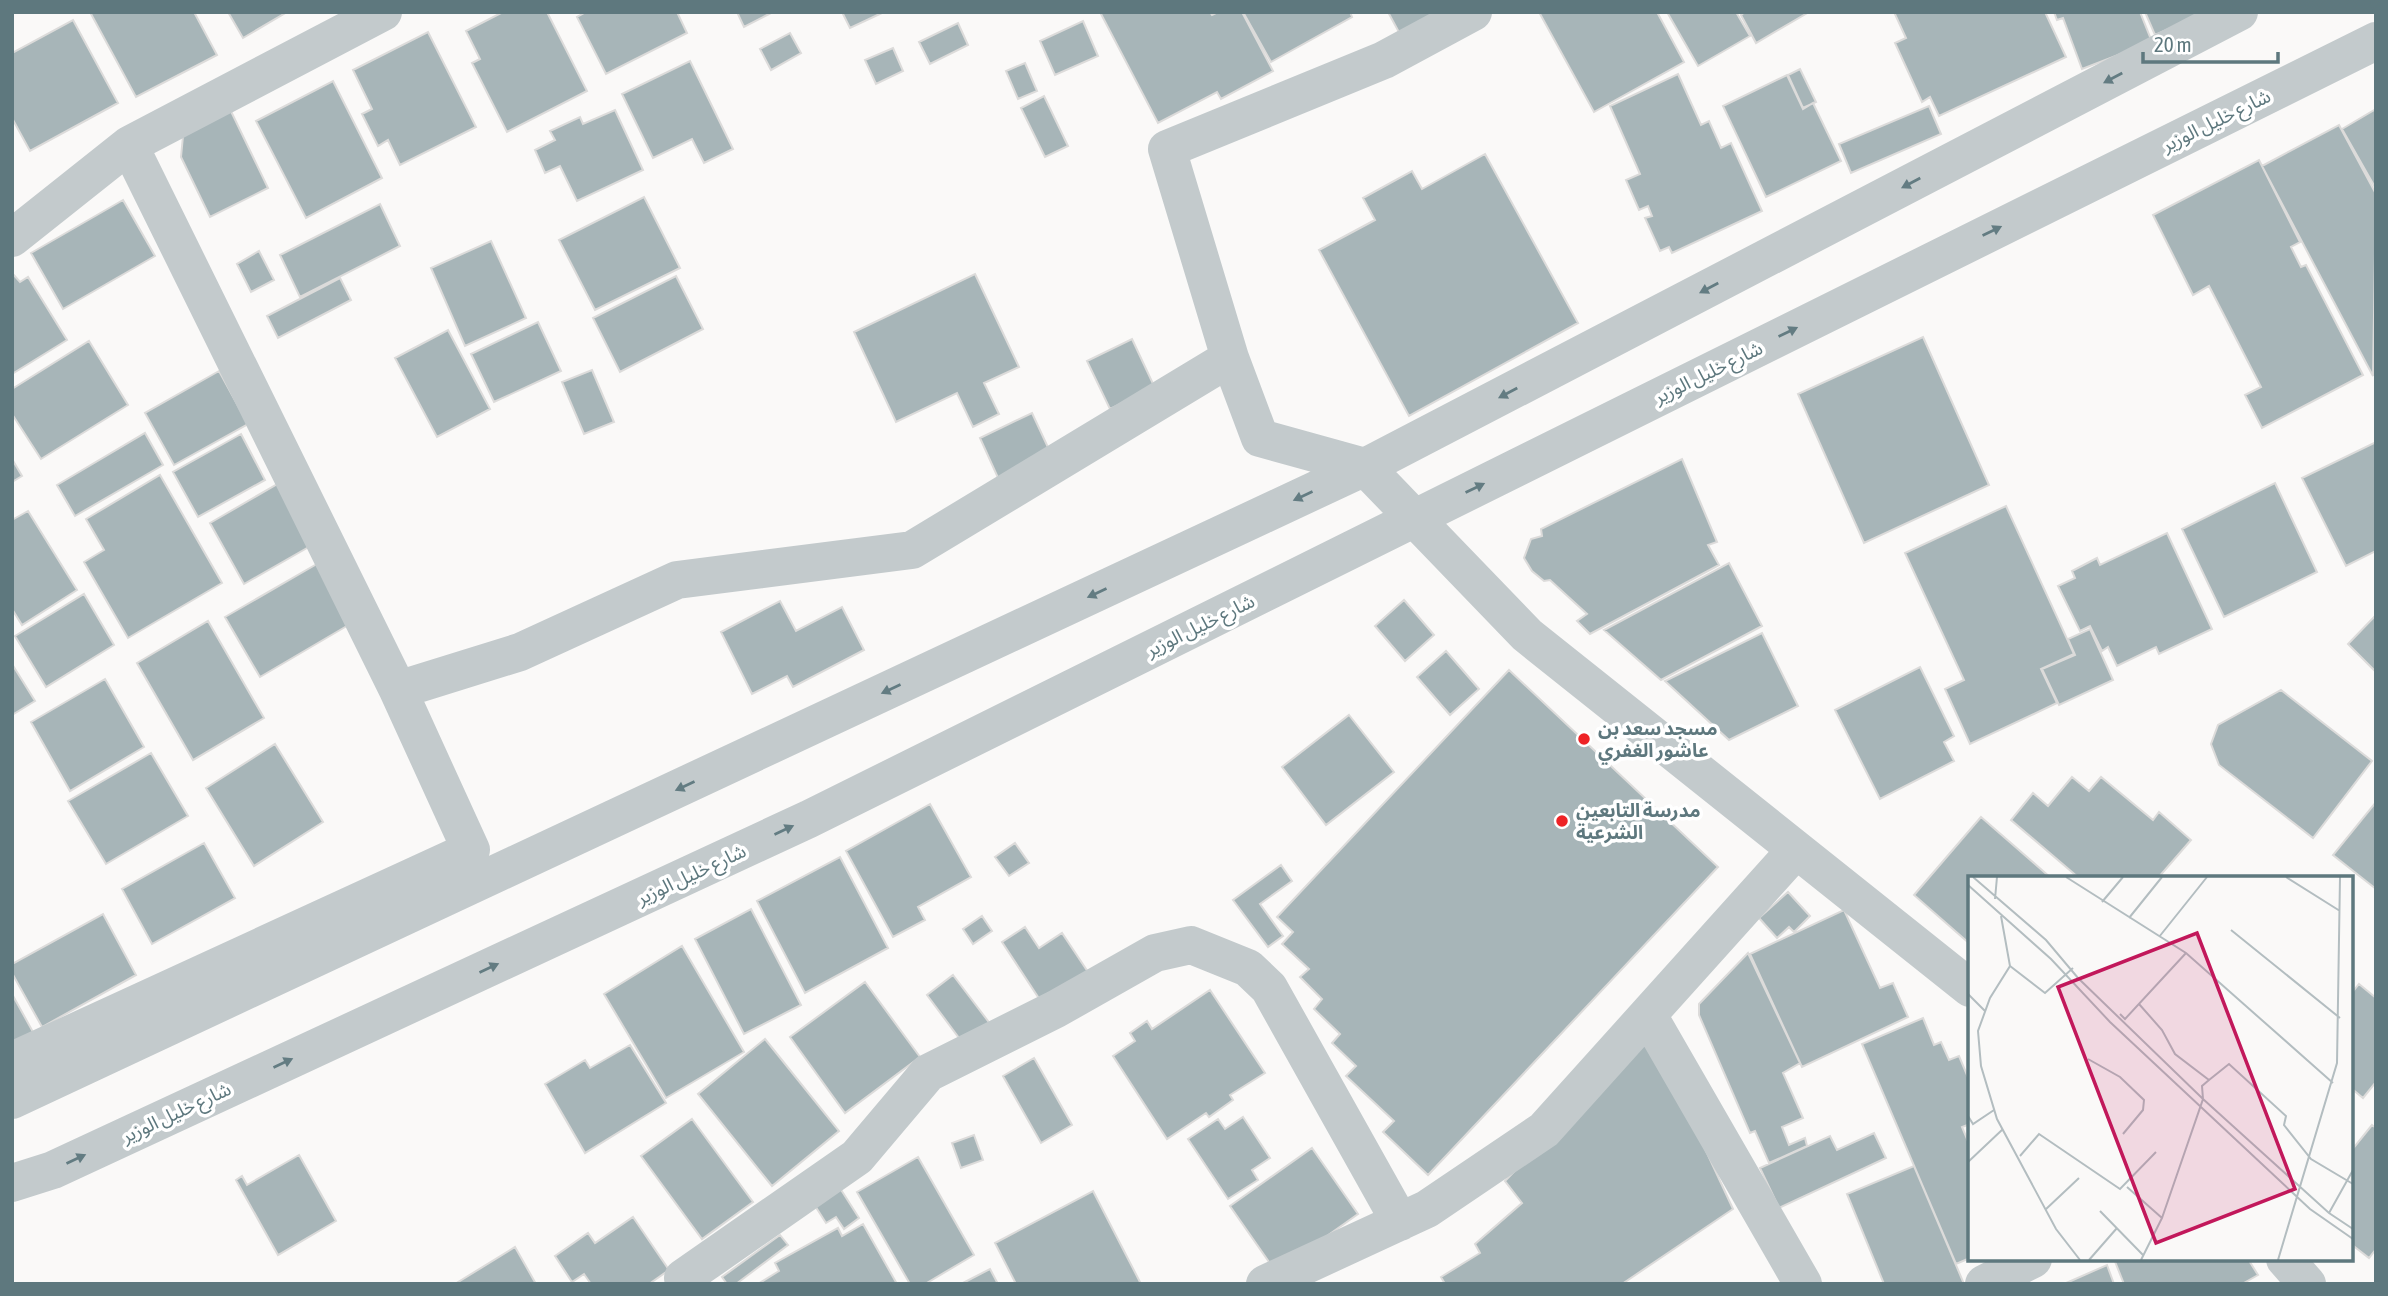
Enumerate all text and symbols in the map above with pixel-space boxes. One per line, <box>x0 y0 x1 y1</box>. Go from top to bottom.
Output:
scale bar <box>2143 21 2278 65</box>
text: 20 m <box>2154 32 2192 56</box>
one-way arrow <box>2103 72 2123 83</box>
street label: شارع خليل الوزير <box>2157 84 2275 159</box>
one-way arrow <box>1901 177 1921 189</box>
one-way arrow <box>1982 226 2002 237</box>
one-way arrow <box>1699 282 1719 294</box>
one-way arrow <box>1778 327 1798 338</box>
street label: شارع خليل الوزير <box>1649 336 1767 411</box>
one-way arrow <box>1498 387 1517 399</box>
one-way arrow <box>1465 482 1485 493</box>
one-way arrow <box>1293 491 1313 502</box>
one-way arrow <box>1087 587 1107 599</box>
street label: شارع خليل الوزير <box>1141 589 1259 664</box>
one-way arrow <box>881 684 901 695</box>
place label: مسجد سعد بن عاشور الغفري <box>1598 717 1718 765</box>
marker: مسجد سعد بن عاشور الغفري <box>1576 731 1592 747</box>
one-way arrow <box>675 780 695 792</box>
place label: مدرسة التابعين الشرعية <box>1576 799 1701 844</box>
marker: مدرسة التابعين الشرعية <box>1554 813 1570 829</box>
one-way arrow <box>774 824 794 836</box>
street label: شارع خليل الوزير <box>632 839 750 912</box>
inset map <box>1968 876 2353 1261</box>
one-way arrow <box>479 962 499 973</box>
one-way arrow <box>272 1057 293 1068</box>
street label: شارع خليل الوزير <box>117 1077 235 1150</box>
one-way arrow <box>66 1153 86 1165</box>

